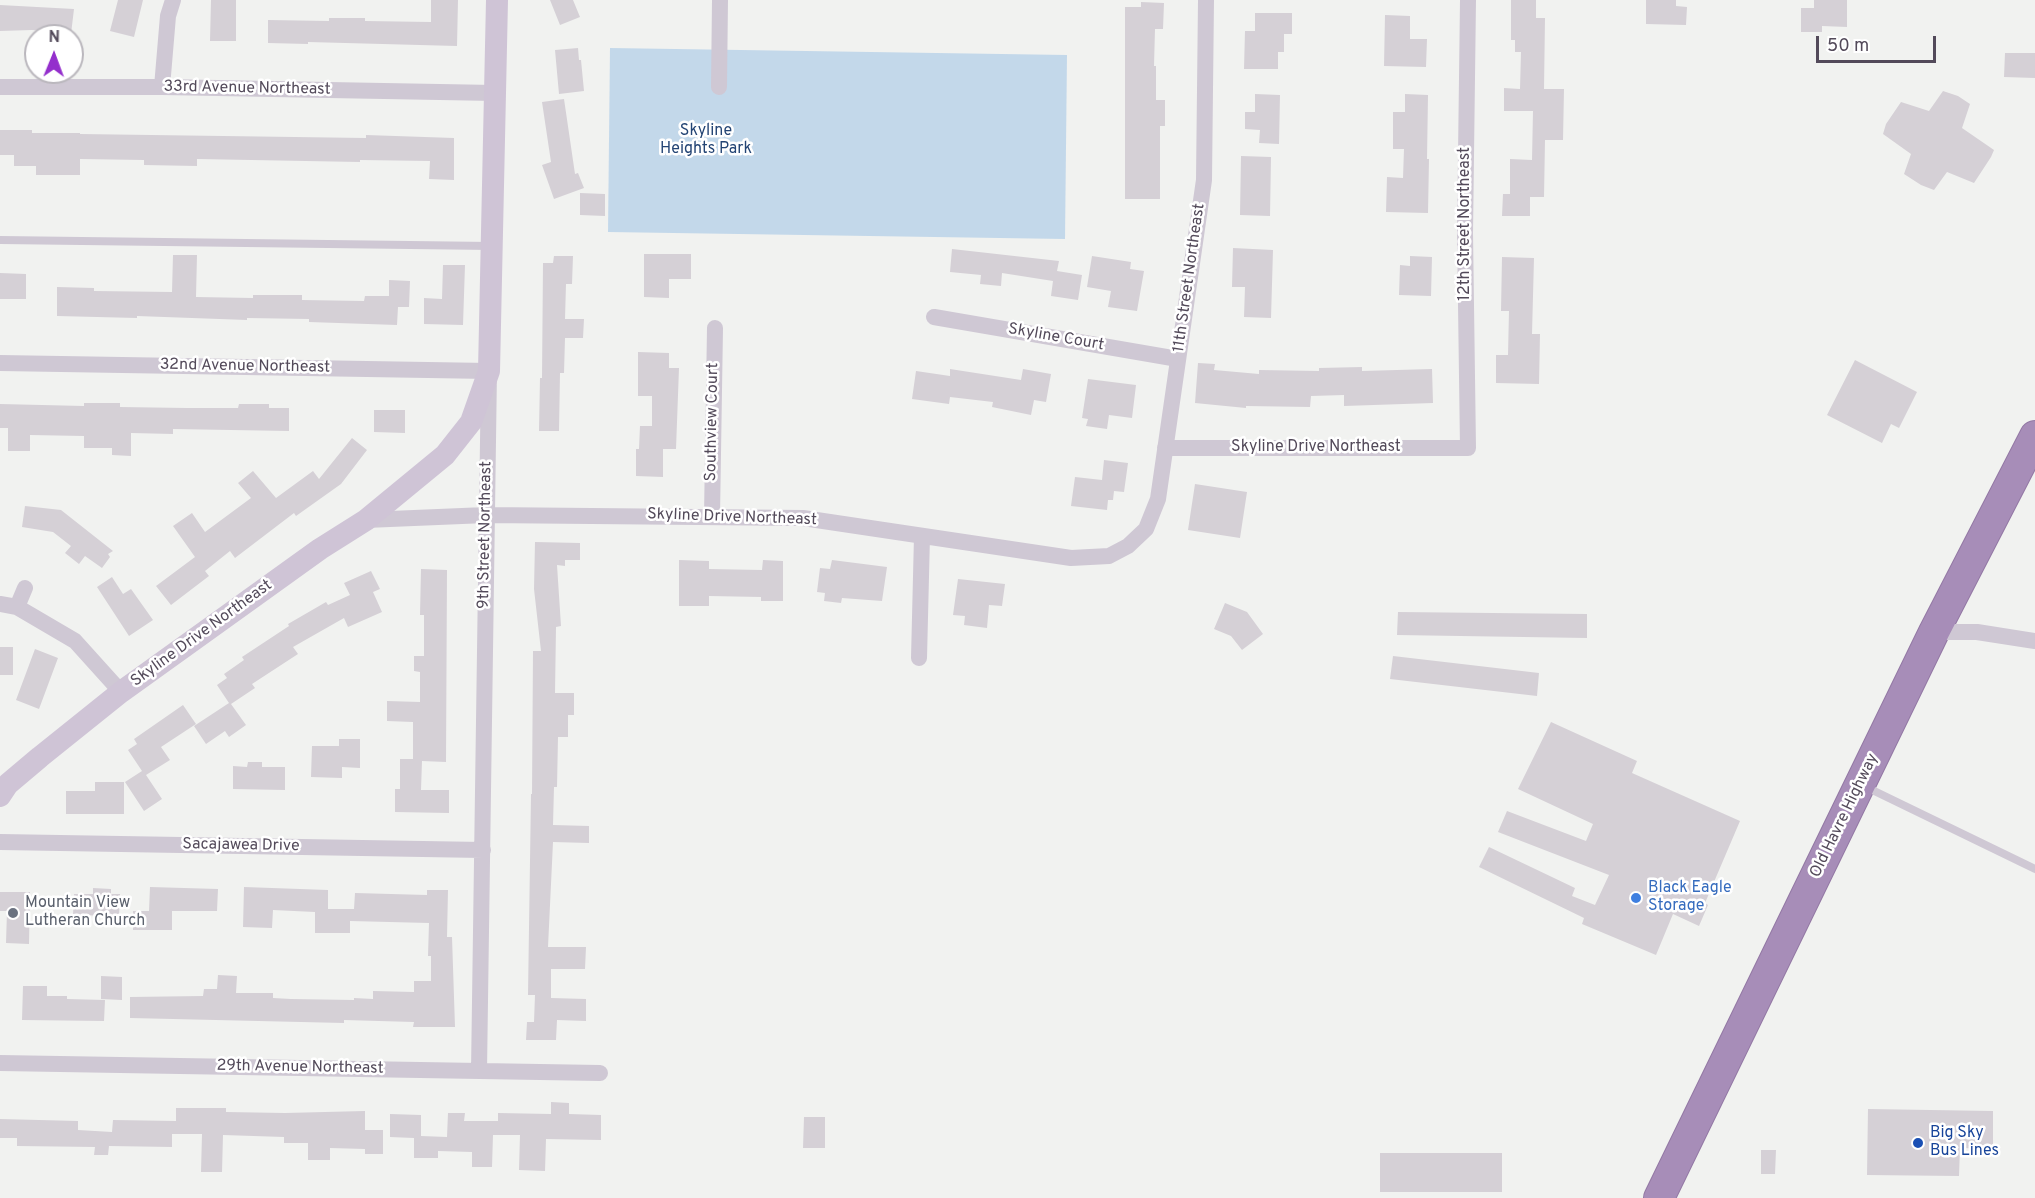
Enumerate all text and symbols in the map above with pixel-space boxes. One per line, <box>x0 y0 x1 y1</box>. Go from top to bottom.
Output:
north arrow <box>24 24 84 84</box>
scale bar <box>1819 24 1939 62</box>
text: N <box>48 28 60 48</box>
text: 50 m <box>1827 35 1869 58</box>
street label: 33rd Avenue Northeast <box>163 78 331 100</box>
park label: Skyline Heights Park <box>660 122 752 160</box>
street label: 12th Street Northeast <box>1456 147 1476 301</box>
street label: 11th Street Northeast <box>1170 202 1210 354</box>
street label: Skyline Court <box>1006 320 1106 356</box>
street label: 32nd Avenue Northeast <box>160 356 330 378</box>
street label: Southview Court <box>702 362 724 482</box>
street label: Skyline Drive Northeast <box>1231 438 1401 458</box>
street label: 9th Street Northeast <box>475 461 497 609</box>
street label: Skyline Drive Northeast <box>647 505 817 531</box>
street label: Skyline Drive Northeast <box>128 576 276 692</box>
street label: Old Havre Highway <box>1807 751 1883 881</box>
street label: Sacajawea Drive <box>182 835 300 857</box>
place label: Black Eagle Storage <box>1648 879 1732 917</box>
marker: Black Eagle Storage <box>1629 891 1643 905</box>
place label: Mountain View Lutheran Church <box>25 894 145 932</box>
marker: Mountain View Lutheran Church <box>6 906 20 920</box>
street label: 29th Avenue Northeast <box>216 1057 384 1079</box>
place label: Big Sky Bus Lines <box>1930 1124 1999 1162</box>
marker: Big Sky Bus Lines <box>1911 1136 1925 1150</box>

